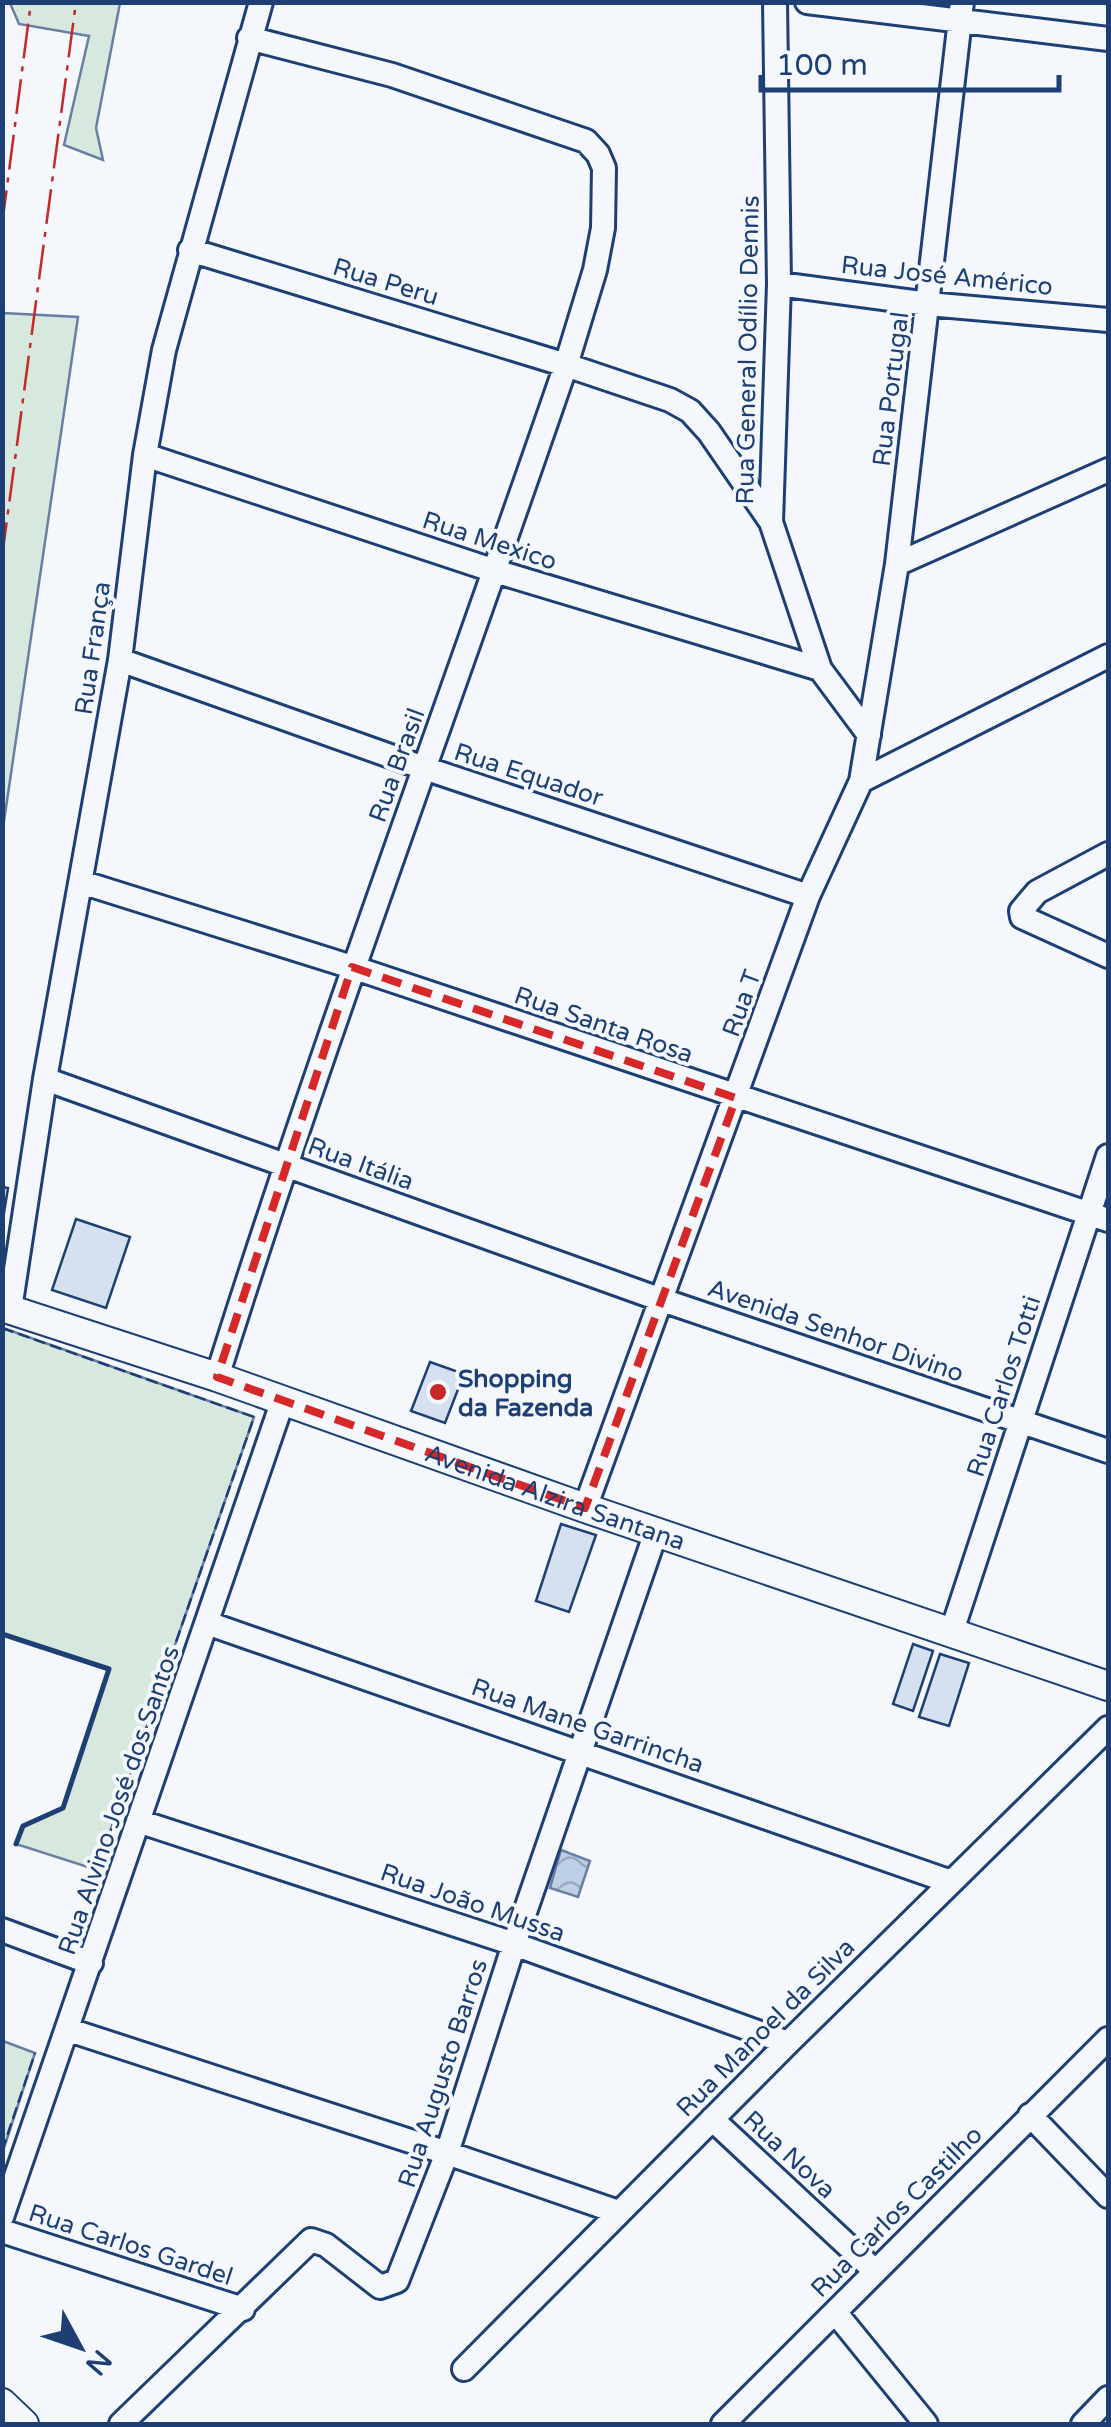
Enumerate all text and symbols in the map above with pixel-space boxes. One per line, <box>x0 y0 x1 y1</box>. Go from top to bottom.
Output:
scale bar <box>761 30 1058 92</box>
text: 100 m <box>776 47 868 84</box>
street label: Rua General Odílio Dennis <box>730 195 766 505</box>
street label: Rua José Américo <box>839 250 1054 302</box>
street label: Rua Peru <box>329 252 442 312</box>
street label: Rua Portugal <box>867 310 915 468</box>
street label: Rua Mexico <box>419 505 561 577</box>
street label: Rua França <box>69 580 117 717</box>
street label: Rua Brasil <box>363 704 431 826</box>
street label: Rua Equador <box>450 737 607 813</box>
street label: Rua T <box>716 966 768 1041</box>
street label: Rua Santa Rosa <box>510 980 697 1070</box>
street label: Rua Itália <box>304 1131 418 1197</box>
street label: Avenida Senhor Divino <box>704 1273 968 1389</box>
street label: Rua Carlos Totti <box>961 1292 1047 1481</box>
place label: Shopping da Fazenda <box>458 1364 593 1423</box>
marker: Shopping da Fazenda <box>427 1381 449 1403</box>
street label: Avenida Alzira Santana <box>421 1438 689 1557</box>
street label: Rua Alvino José dos Santos <box>52 1642 186 1959</box>
street label: Rua Mane Garrincha <box>468 1672 708 1780</box>
street label: Rua João Mussa <box>376 1857 569 1949</box>
street label: Rua Manoel da Silva <box>670 1932 861 2123</box>
street label: Rua Augusto Barros <box>392 1955 494 2191</box>
street label: Rua Nova <box>737 2104 842 2205</box>
street label: Rua Carlos Castilho <box>805 2120 989 2304</box>
street label: Rua Carlos Gardel <box>25 2198 237 2292</box>
north arrow <box>30 2297 130 2397</box>
text: N <box>78 2343 119 2382</box>

